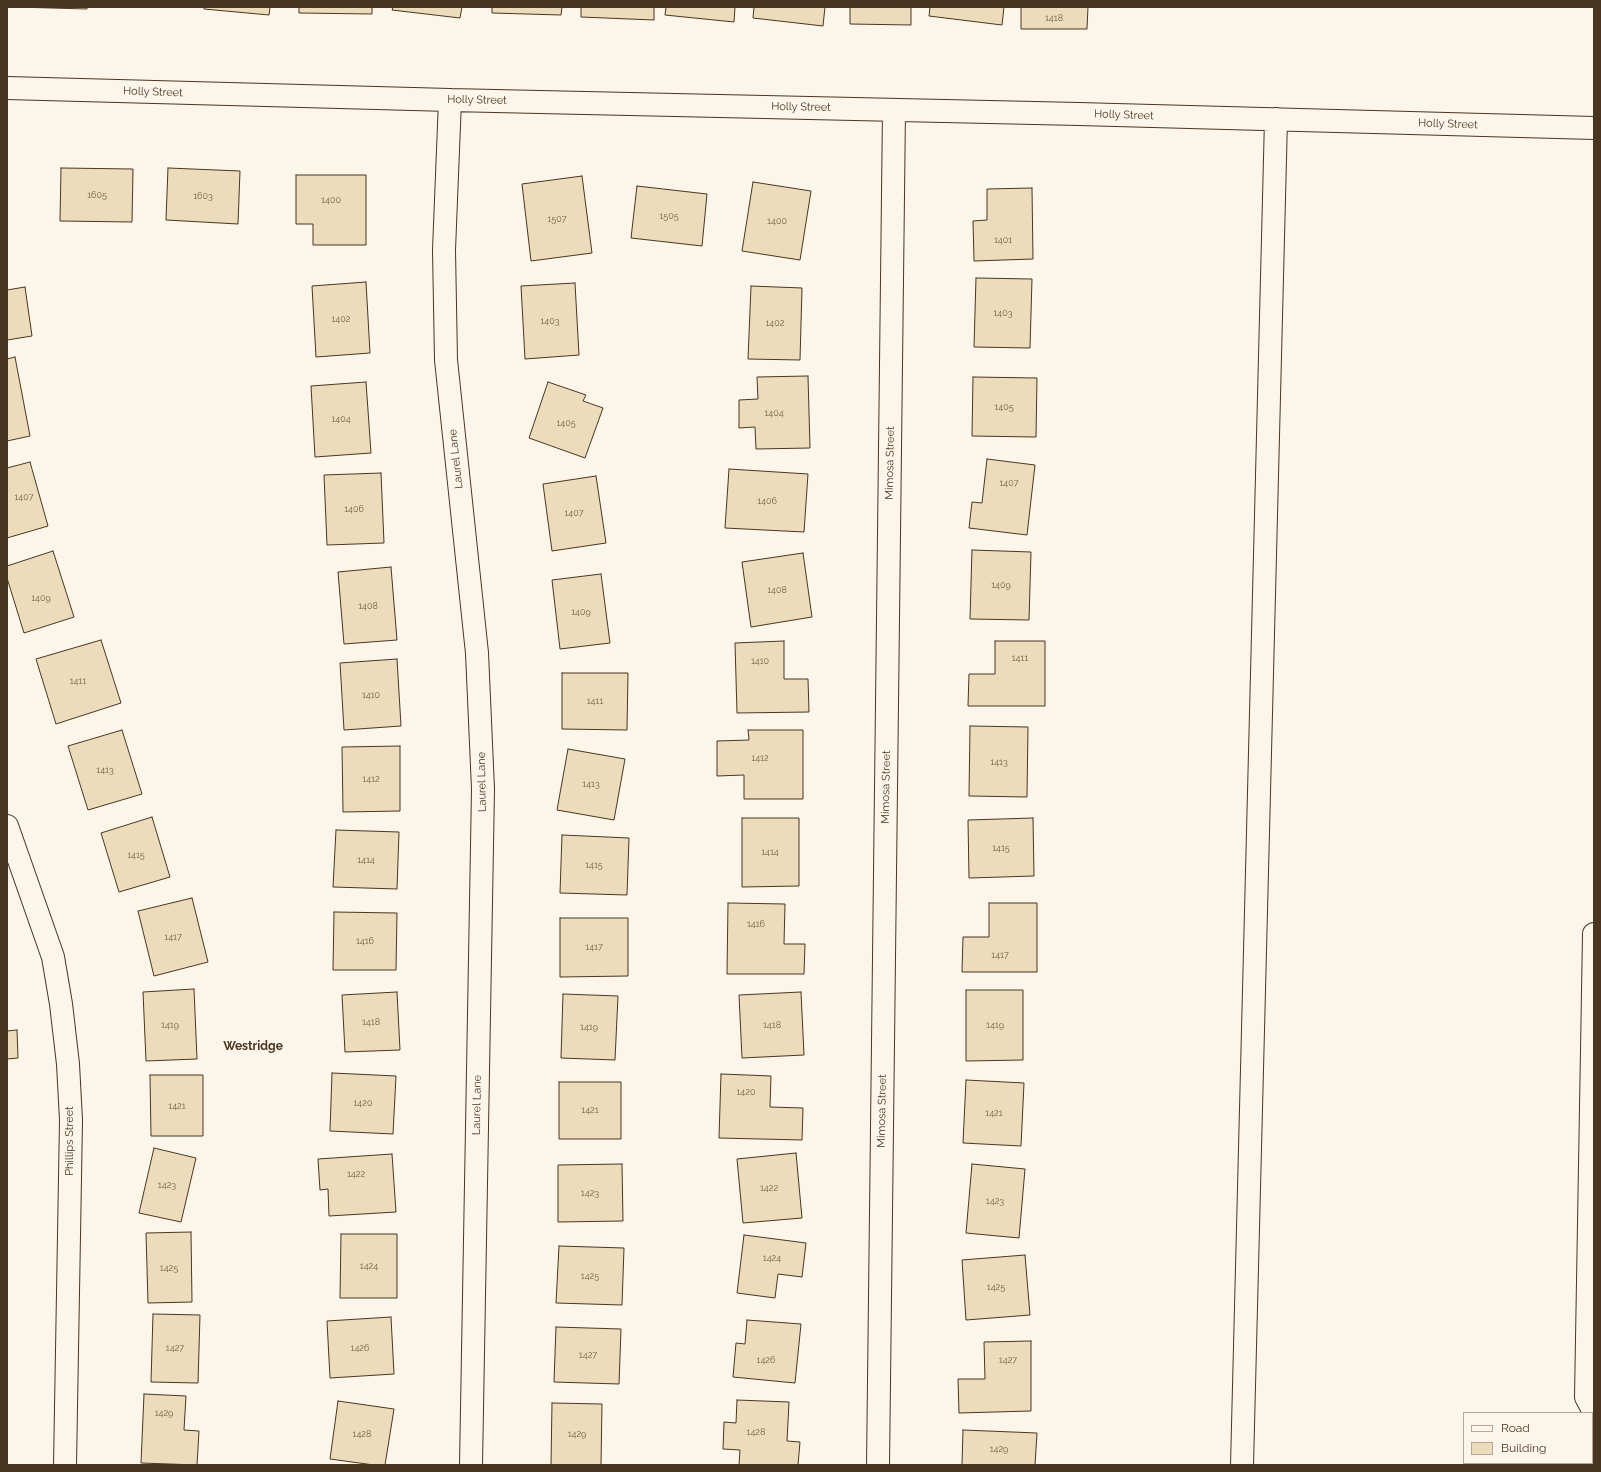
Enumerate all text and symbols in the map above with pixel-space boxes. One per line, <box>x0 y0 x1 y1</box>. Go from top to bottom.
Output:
house number: 1418 <box>1045 13 1063 23</box>
street label: Holly Street <box>123 84 183 100</box>
street label: Holly Street <box>447 93 507 107</box>
street label: Holly Street <box>771 100 831 114</box>
street label: Holly Street <box>1094 107 1154 123</box>
street label: Holly Street <box>1418 116 1478 132</box>
house number: 1605 <box>87 190 107 200</box>
house number: 1603 <box>193 191 213 201</box>
house number: 1400 <box>321 195 341 205</box>
house number: 1505 <box>659 211 679 221</box>
house number: 1507 <box>547 214 567 224</box>
house number: 1400 <box>767 216 787 226</box>
house number: 1401 <box>994 235 1012 245</box>
house number: 1403 <box>993 308 1013 318</box>
house number: 1402 <box>332 314 350 324</box>
house number: 1403 <box>540 316 560 326</box>
house number: 1402 <box>766 318 784 328</box>
house number: 1405 <box>994 402 1014 412</box>
house number: 1404 <box>764 408 784 418</box>
house number: 1404 <box>331 414 351 424</box>
house number: 1405 <box>556 418 576 428</box>
street label: Mimosa Street <box>883 426 897 500</box>
street label: Laurel Lane <box>446 428 466 490</box>
house number: 1407 <box>999 478 1019 488</box>
house number: 1407 <box>14 492 34 502</box>
house number: 1406 <box>757 496 777 506</box>
house number: 1406 <box>344 504 364 514</box>
house number: 1407 <box>564 508 584 518</box>
house number: 1409 <box>991 580 1011 590</box>
house number: 1408 <box>767 585 787 595</box>
house number: 1409 <box>31 593 51 603</box>
house number: 1408 <box>358 601 378 611</box>
house number: 1409 <box>571 607 591 617</box>
house number: 1411 <box>1012 653 1028 663</box>
house number: 1410 <box>751 656 769 666</box>
house number: 1411 <box>70 676 86 686</box>
house number: 1410 <box>362 690 380 700</box>
house number: 1411 <box>587 696 603 706</box>
street label: Mimosa Street <box>879 750 893 824</box>
street label: Laurel Lane <box>475 752 489 812</box>
house number: 1412 <box>751 753 769 763</box>
house number: 1413 <box>990 757 1008 767</box>
house number: 1413 <box>96 765 114 775</box>
house number: 1412 <box>362 774 380 784</box>
house number: 1413 <box>582 779 600 789</box>
house number: 1415 <box>992 843 1010 853</box>
house number: 1414 <box>761 847 779 857</box>
house number: 1415 <box>127 850 145 860</box>
house number: 1414 <box>357 855 375 865</box>
house number: 1415 <box>585 860 603 870</box>
house number: 1416 <box>747 919 765 929</box>
house number: 1417 <box>164 932 182 942</box>
house number: 1416 <box>356 936 374 946</box>
house number: 1417 <box>585 942 603 952</box>
house number: 1417 <box>991 950 1009 960</box>
house number: 1418 <box>362 1017 380 1027</box>
house number: 1419 <box>161 1020 179 1030</box>
house number: 1418 <box>763 1020 781 1030</box>
house number: 1419 <box>986 1020 1004 1030</box>
house number: 1419 <box>580 1022 598 1032</box>
district label: Westridge <box>223 1039 283 1053</box>
street label: Mimosa Street <box>875 1074 889 1148</box>
street label: Laurel Lane <box>470 1075 484 1135</box>
house number: 1420 <box>737 1087 755 1097</box>
house number: 1420 <box>354 1098 372 1108</box>
house number: 1421 <box>168 1101 186 1111</box>
house number: 1421 <box>581 1105 599 1115</box>
street label: Phillips Street <box>63 1106 77 1176</box>
house number: 1421 <box>985 1108 1003 1118</box>
house number: 1422 <box>347 1169 365 1179</box>
house number: 1423 <box>158 1180 176 1190</box>
house number: 1422 <box>760 1183 778 1193</box>
house number: 1423 <box>581 1188 599 1198</box>
house number: 1423 <box>986 1196 1004 1206</box>
house number: 1424 <box>763 1253 781 1263</box>
house number: 1424 <box>360 1261 378 1271</box>
house number: 1425 <box>160 1263 178 1273</box>
house number: 1425 <box>581 1271 599 1281</box>
house number: 1425 <box>987 1282 1005 1292</box>
house number: 1427 <box>166 1343 184 1353</box>
house number: 1426 <box>351 1343 369 1353</box>
house number: 1427 <box>579 1350 597 1360</box>
house number: 1426 <box>757 1355 775 1365</box>
house number: 1427 <box>999 1355 1017 1365</box>
house number: 1429 <box>155 1408 173 1418</box>
legend <box>1463 1412 1593 1464</box>
text: Road <box>1501 1421 1530 1435</box>
house number: 1428 <box>747 1427 765 1437</box>
house number: 1428 <box>353 1429 371 1439</box>
house number: 1429 <box>568 1429 586 1439</box>
text: Building <box>1501 1441 1547 1455</box>
house number: 1429 <box>990 1444 1008 1454</box>

